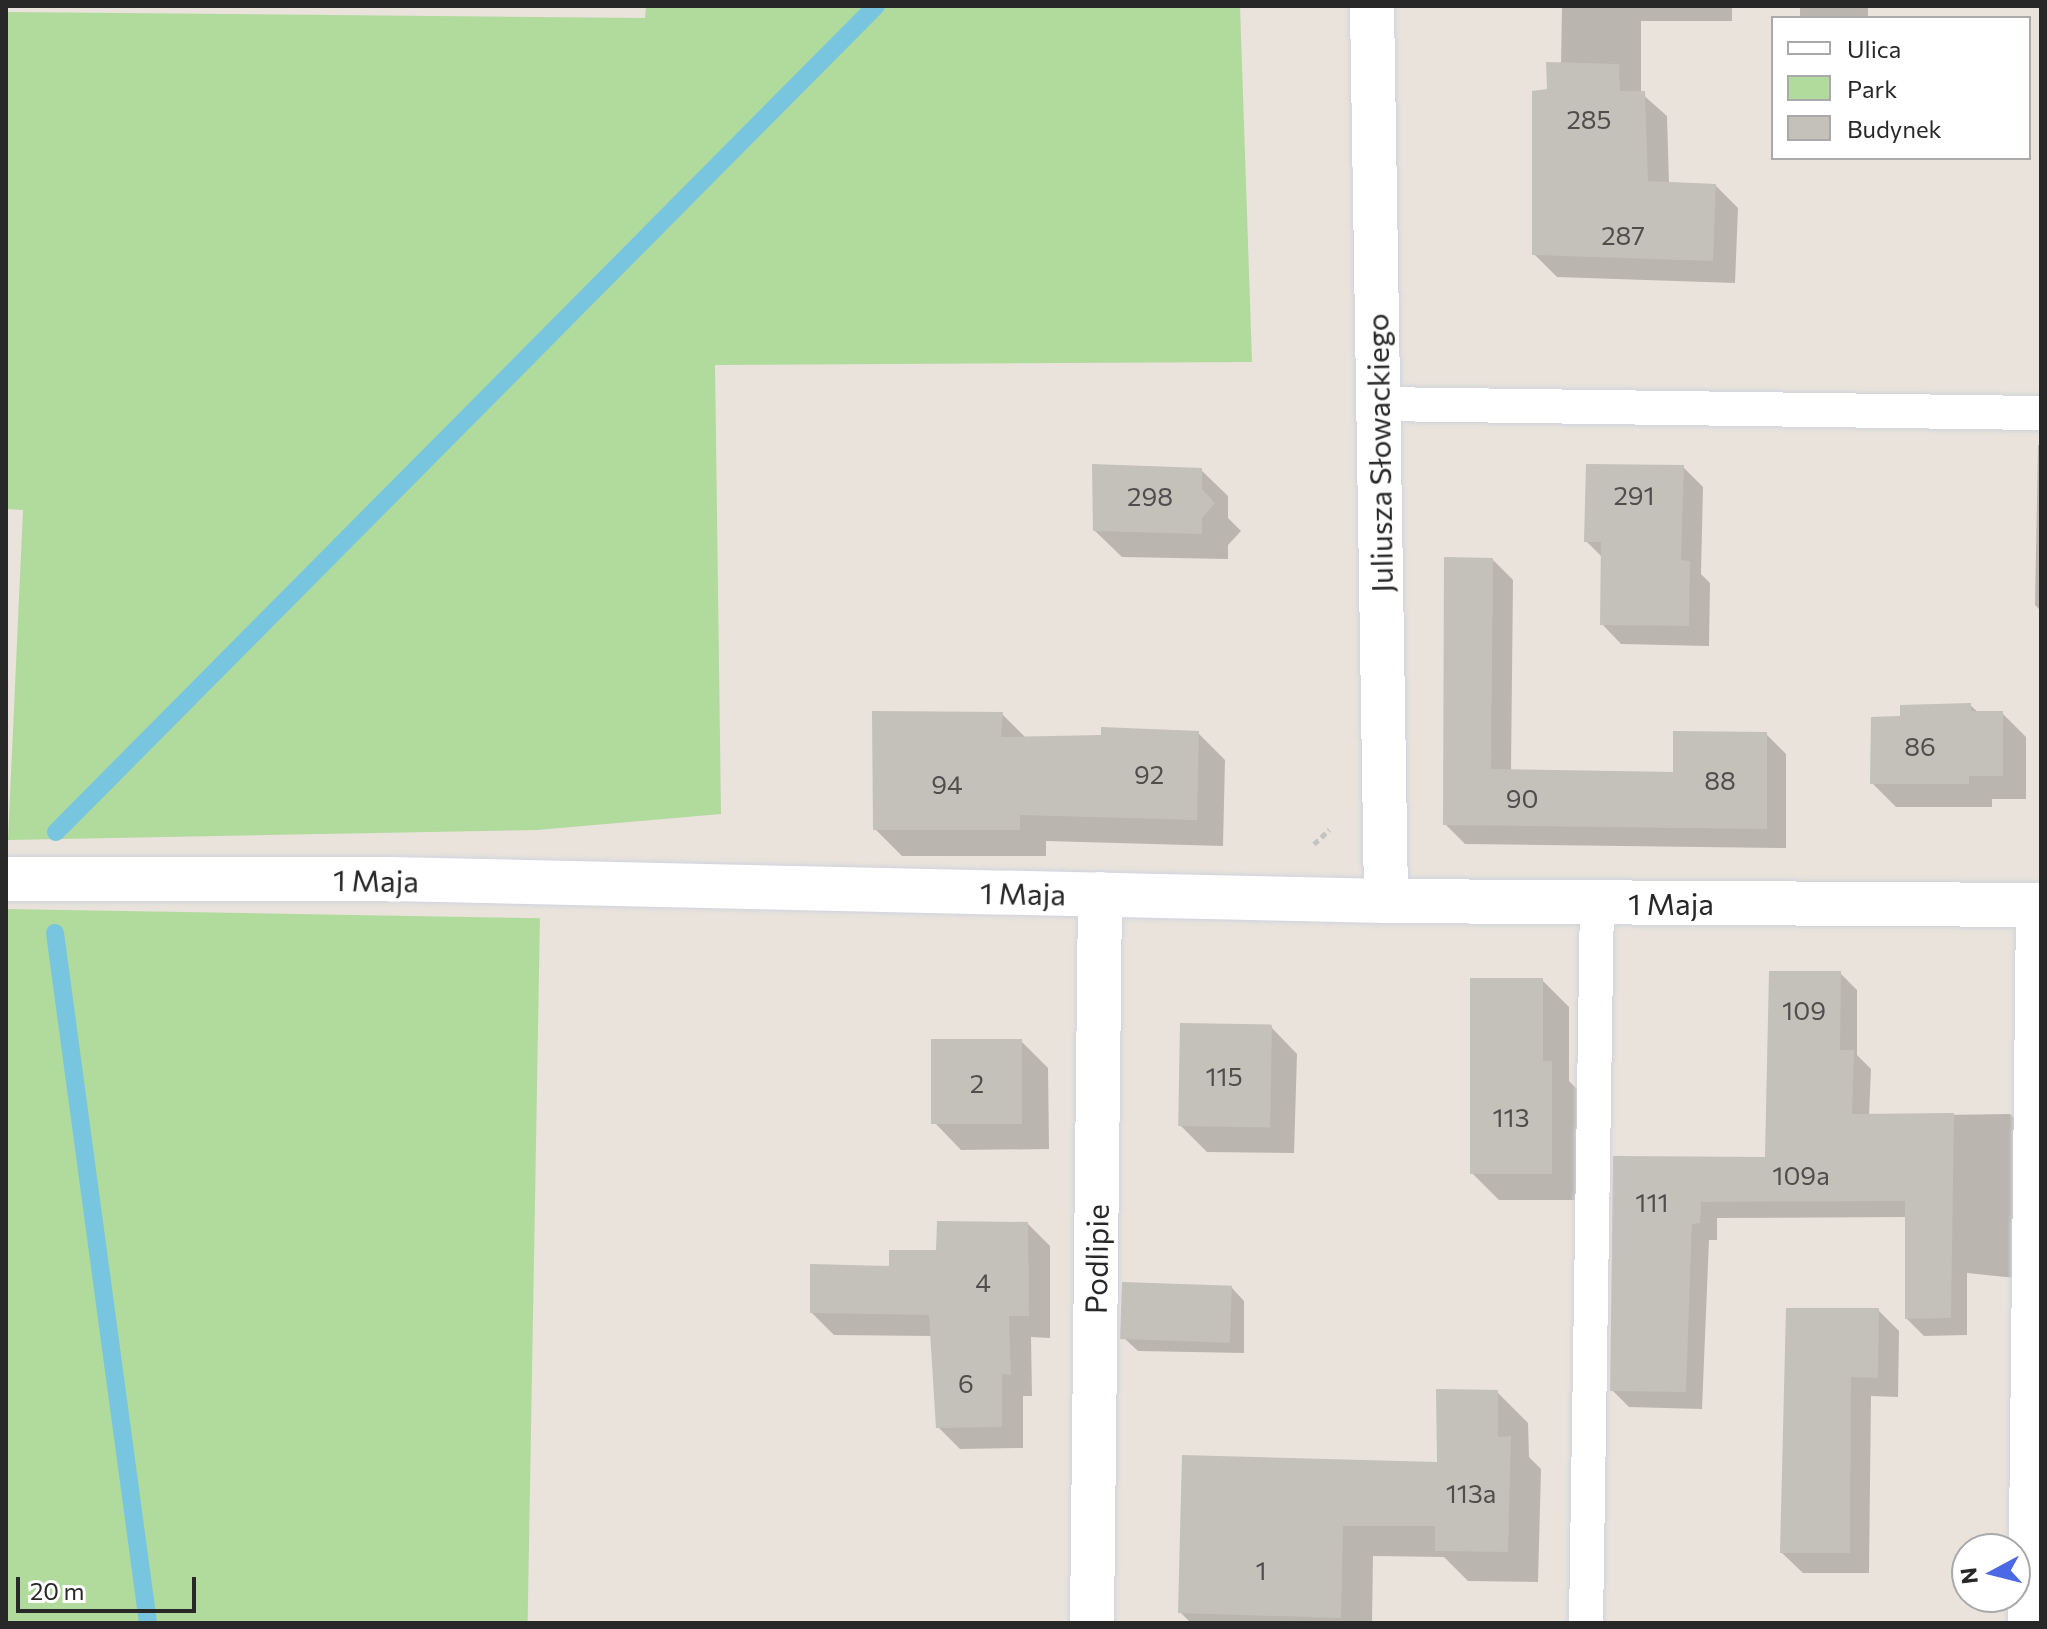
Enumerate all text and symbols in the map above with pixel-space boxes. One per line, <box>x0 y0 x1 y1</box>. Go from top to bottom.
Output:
legend <box>1771 16 2031 160</box>
text: Ulica <box>1847 34 1901 63</box>
text: Park <box>1847 74 1897 103</box>
house number: 285 <box>1566 103 1612 135</box>
text: Budynek <box>1847 114 1942 143</box>
house number: 287 <box>1601 219 1645 251</box>
street label: Juliusza Słowackiego <box>1359 313 1399 593</box>
house number: 291 <box>1613 479 1655 511</box>
house number: 298 <box>1127 480 1173 512</box>
house number: 86 <box>1904 730 1936 762</box>
house number: 92 <box>1134 758 1164 790</box>
house number: 88 <box>1704 764 1736 796</box>
house number: 94 <box>931 768 963 800</box>
house number: 90 <box>1506 782 1538 814</box>
street label: 1 Maja <box>333 861 419 899</box>
street label: 1 Maja <box>980 874 1066 912</box>
street label: 1 Maja <box>1628 885 1714 921</box>
house number: 109 <box>1782 994 1826 1026</box>
house number: 115 <box>1205 1060 1243 1092</box>
house number: 2 <box>970 1067 984 1099</box>
house number: 113 <box>1492 1101 1530 1133</box>
house number: 109a <box>1772 1159 1830 1191</box>
house number: 111 <box>1635 1186 1669 1218</box>
street label: Podlipie <box>1077 1204 1115 1314</box>
house number: 4 <box>975 1266 991 1298</box>
house number: 6 <box>958 1367 974 1399</box>
house number: 113a <box>1446 1477 1496 1509</box>
north arrow <box>1951 1533 2031 1613</box>
house number: 1 <box>1255 1554 1267 1586</box>
scale bar <box>20 1561 200 1611</box>
text: N <box>1954 1566 1983 1586</box>
text: 20 m <box>30 1576 84 1605</box>

